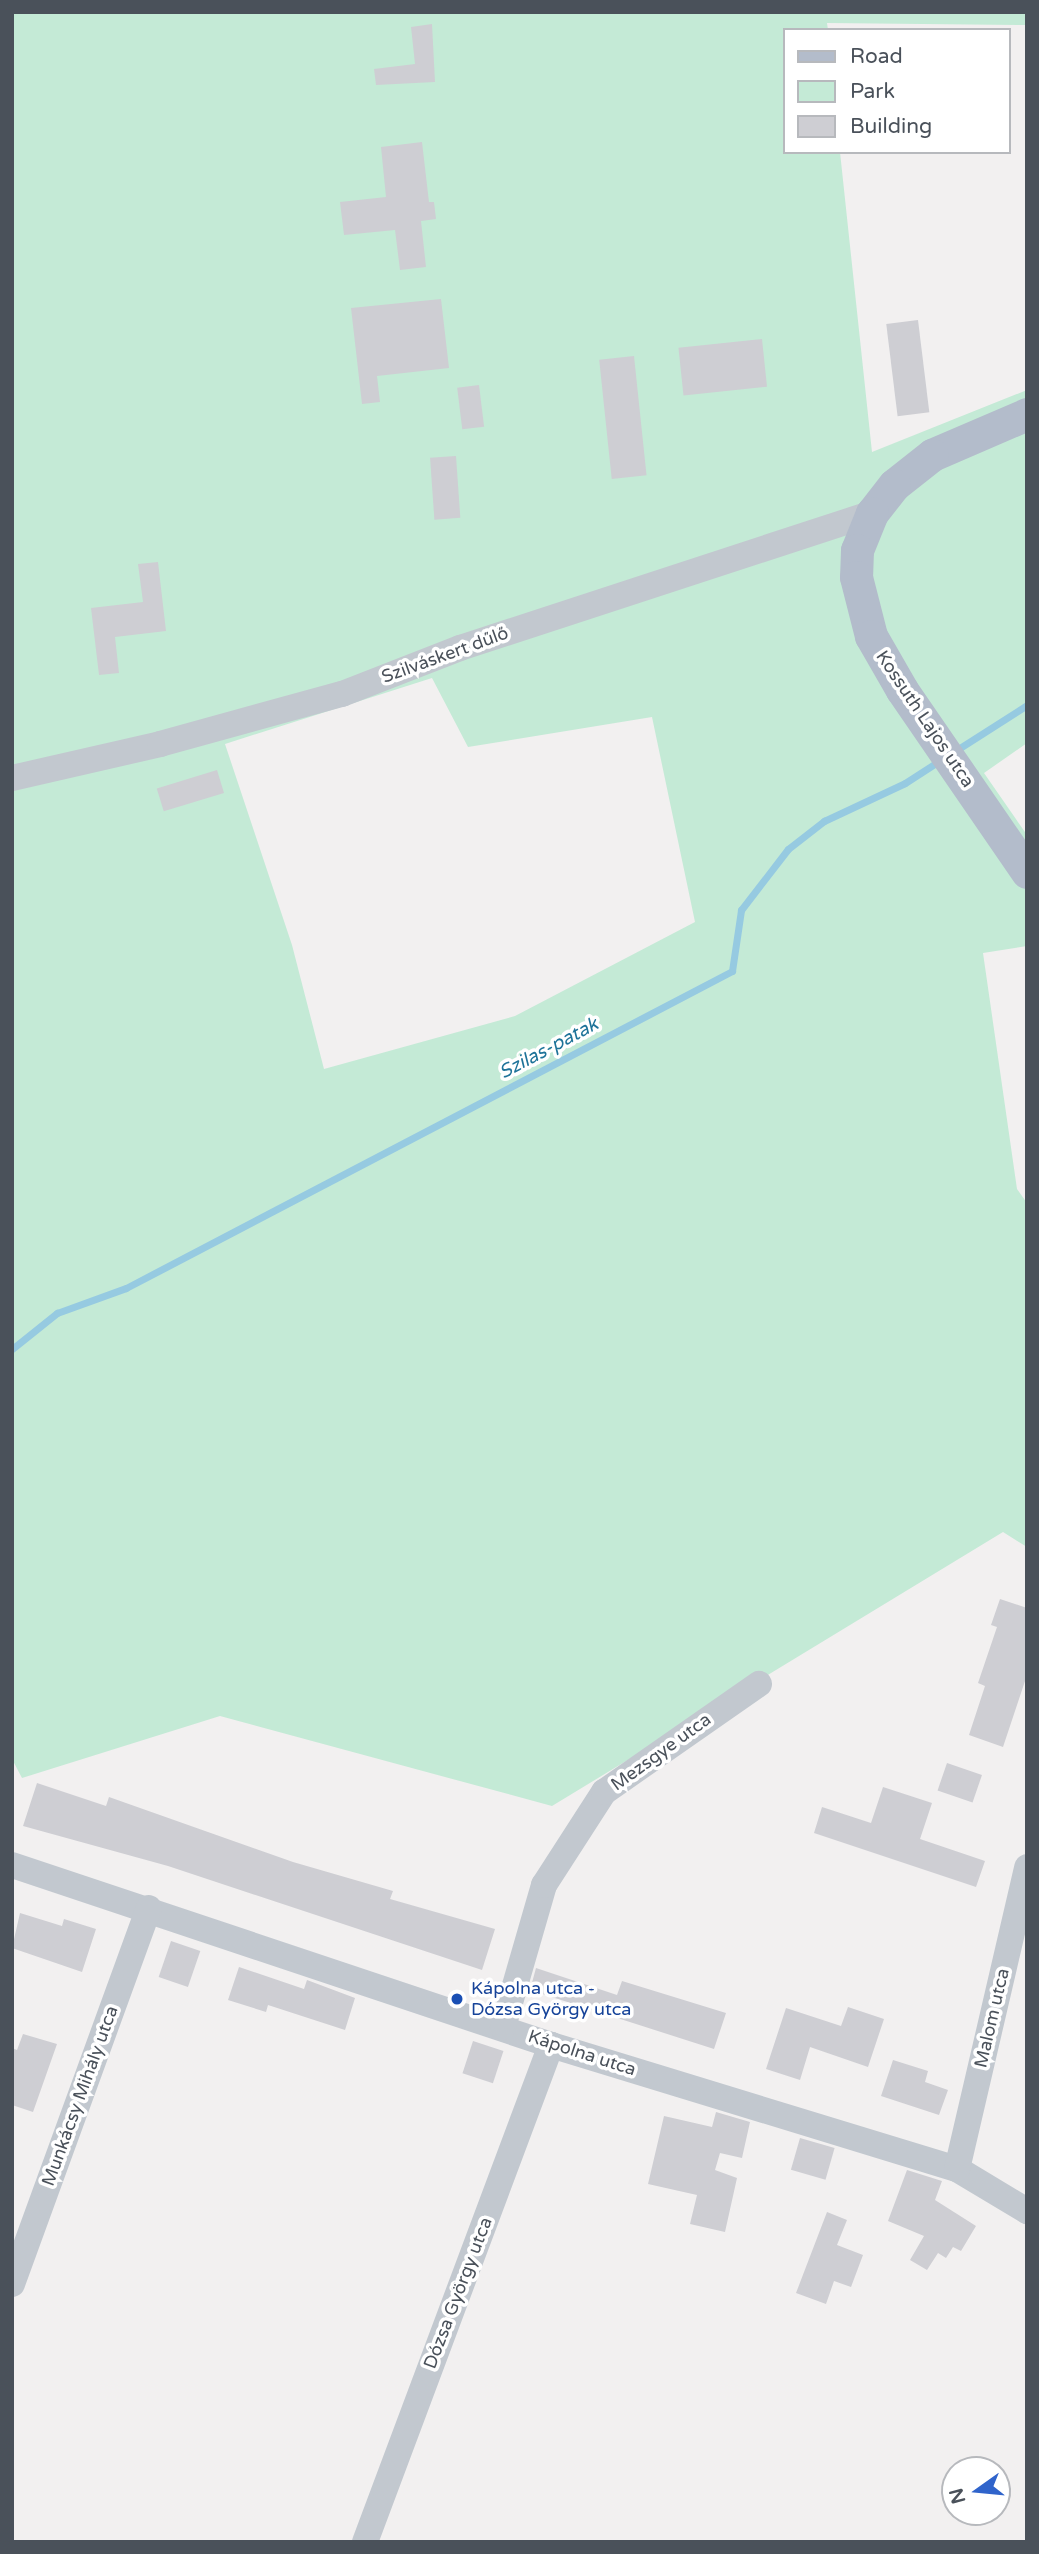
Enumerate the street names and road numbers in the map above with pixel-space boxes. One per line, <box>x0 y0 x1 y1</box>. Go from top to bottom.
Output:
street label: Szilváskert dűlő <box>379 622 511 688</box>
street label: Kossuth Lajos utca <box>871 646 979 792</box>
street label: Mezsgye utca <box>607 1709 715 1795</box>
street label: Malom utca <box>970 1966 1014 2070</box>
street label: Munkácsy Mihály utca <box>37 2003 123 2189</box>
street label: Kápolna utca <box>525 2025 639 2081</box>
street label: Dózsa György utca <box>419 2214 497 2372</box>

